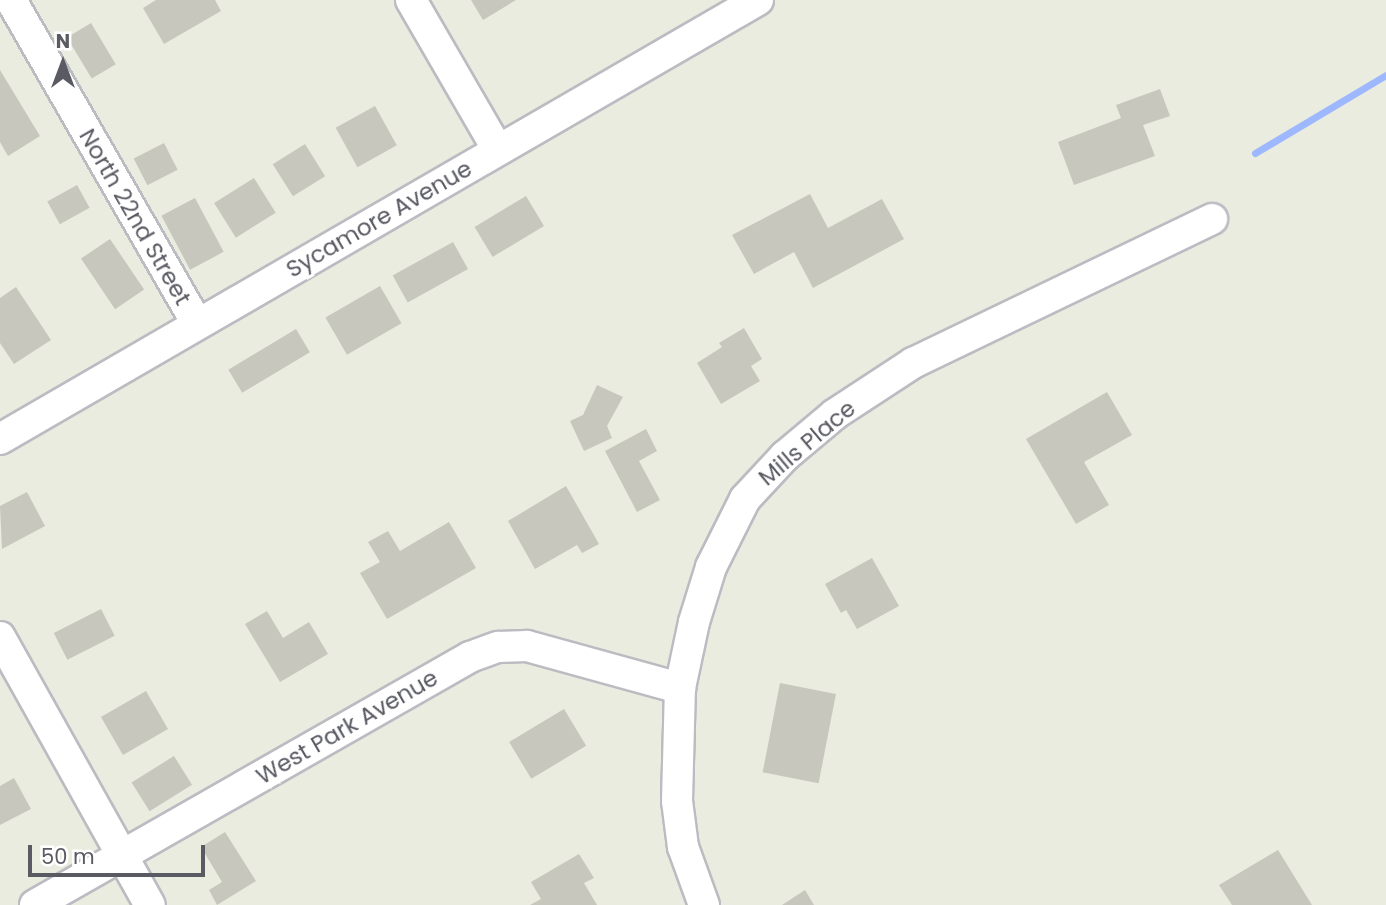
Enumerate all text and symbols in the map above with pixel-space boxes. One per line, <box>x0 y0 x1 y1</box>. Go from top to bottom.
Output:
north arrow <box>28 28 98 98</box>
text: N <box>56 28 70 55</box>
street label: North 22nd Street <box>73 124 197 310</box>
street label: Sycamore Avenue <box>281 155 477 283</box>
street label: Mills Place <box>753 395 861 491</box>
street label: West Park Avenue <box>251 664 443 790</box>
scale bar <box>32 832 208 876</box>
text: 50 m <box>41 842 95 871</box>

